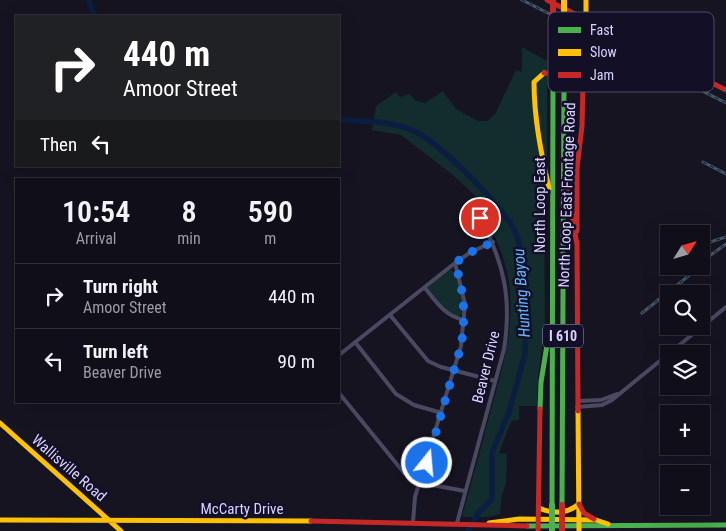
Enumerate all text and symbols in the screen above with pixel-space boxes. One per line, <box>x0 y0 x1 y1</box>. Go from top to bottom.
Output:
legend <box>548 12 714 92</box>
text: Fast <box>590 22 614 38</box>
text: 440 m <box>123 34 210 75</box>
icon: right <box>40 35 105 100</box>
text: Slow <box>590 44 617 60</box>
text: Jam <box>590 67 614 83</box>
text: Amoor Street <box>123 76 238 101</box>
street label: North Loop East Frontage Road <box>555 102 579 288</box>
icon: left <box>87 130 115 158</box>
text: Then <box>40 133 77 156</box>
street label: North Loop East <box>531 157 549 253</box>
text: 10:54 <box>62 194 130 229</box>
text: 8 <box>181 194 197 229</box>
text: 590 <box>248 194 293 229</box>
pin <box>459 197 501 239</box>
icon: arrive <box>466 204 494 232</box>
north arrow <box>660 225 710 275</box>
map controls <box>660 225 710 515</box>
text: Arrival <box>76 229 116 248</box>
text: min <box>177 229 201 248</box>
text: m <box>264 229 276 248</box>
water label: Hunting Bayou <box>509 247 534 338</box>
text: Turn right <box>83 275 158 298</box>
icon: right <box>40 282 68 310</box>
text: 440 m <box>268 285 315 308</box>
button: search <box>660 285 710 335</box>
text: Amoor Street <box>83 298 166 317</box>
road number: I 610 <box>543 324 583 348</box>
street label: Beaver Drive <box>468 329 504 405</box>
text: Turn left <box>83 340 148 363</box>
button: layers <box>660 345 710 395</box>
icon: left <box>40 347 68 375</box>
text: 90 m <box>278 350 315 373</box>
text: Beaver Drive <box>83 363 162 382</box>
button: + <box>660 405 710 455</box>
street label: Wallisville Road <box>28 431 110 505</box>
position arrow <box>400 436 452 488</box>
button: − <box>660 465 710 515</box>
street label: McCarty Drive <box>201 500 283 518</box>

